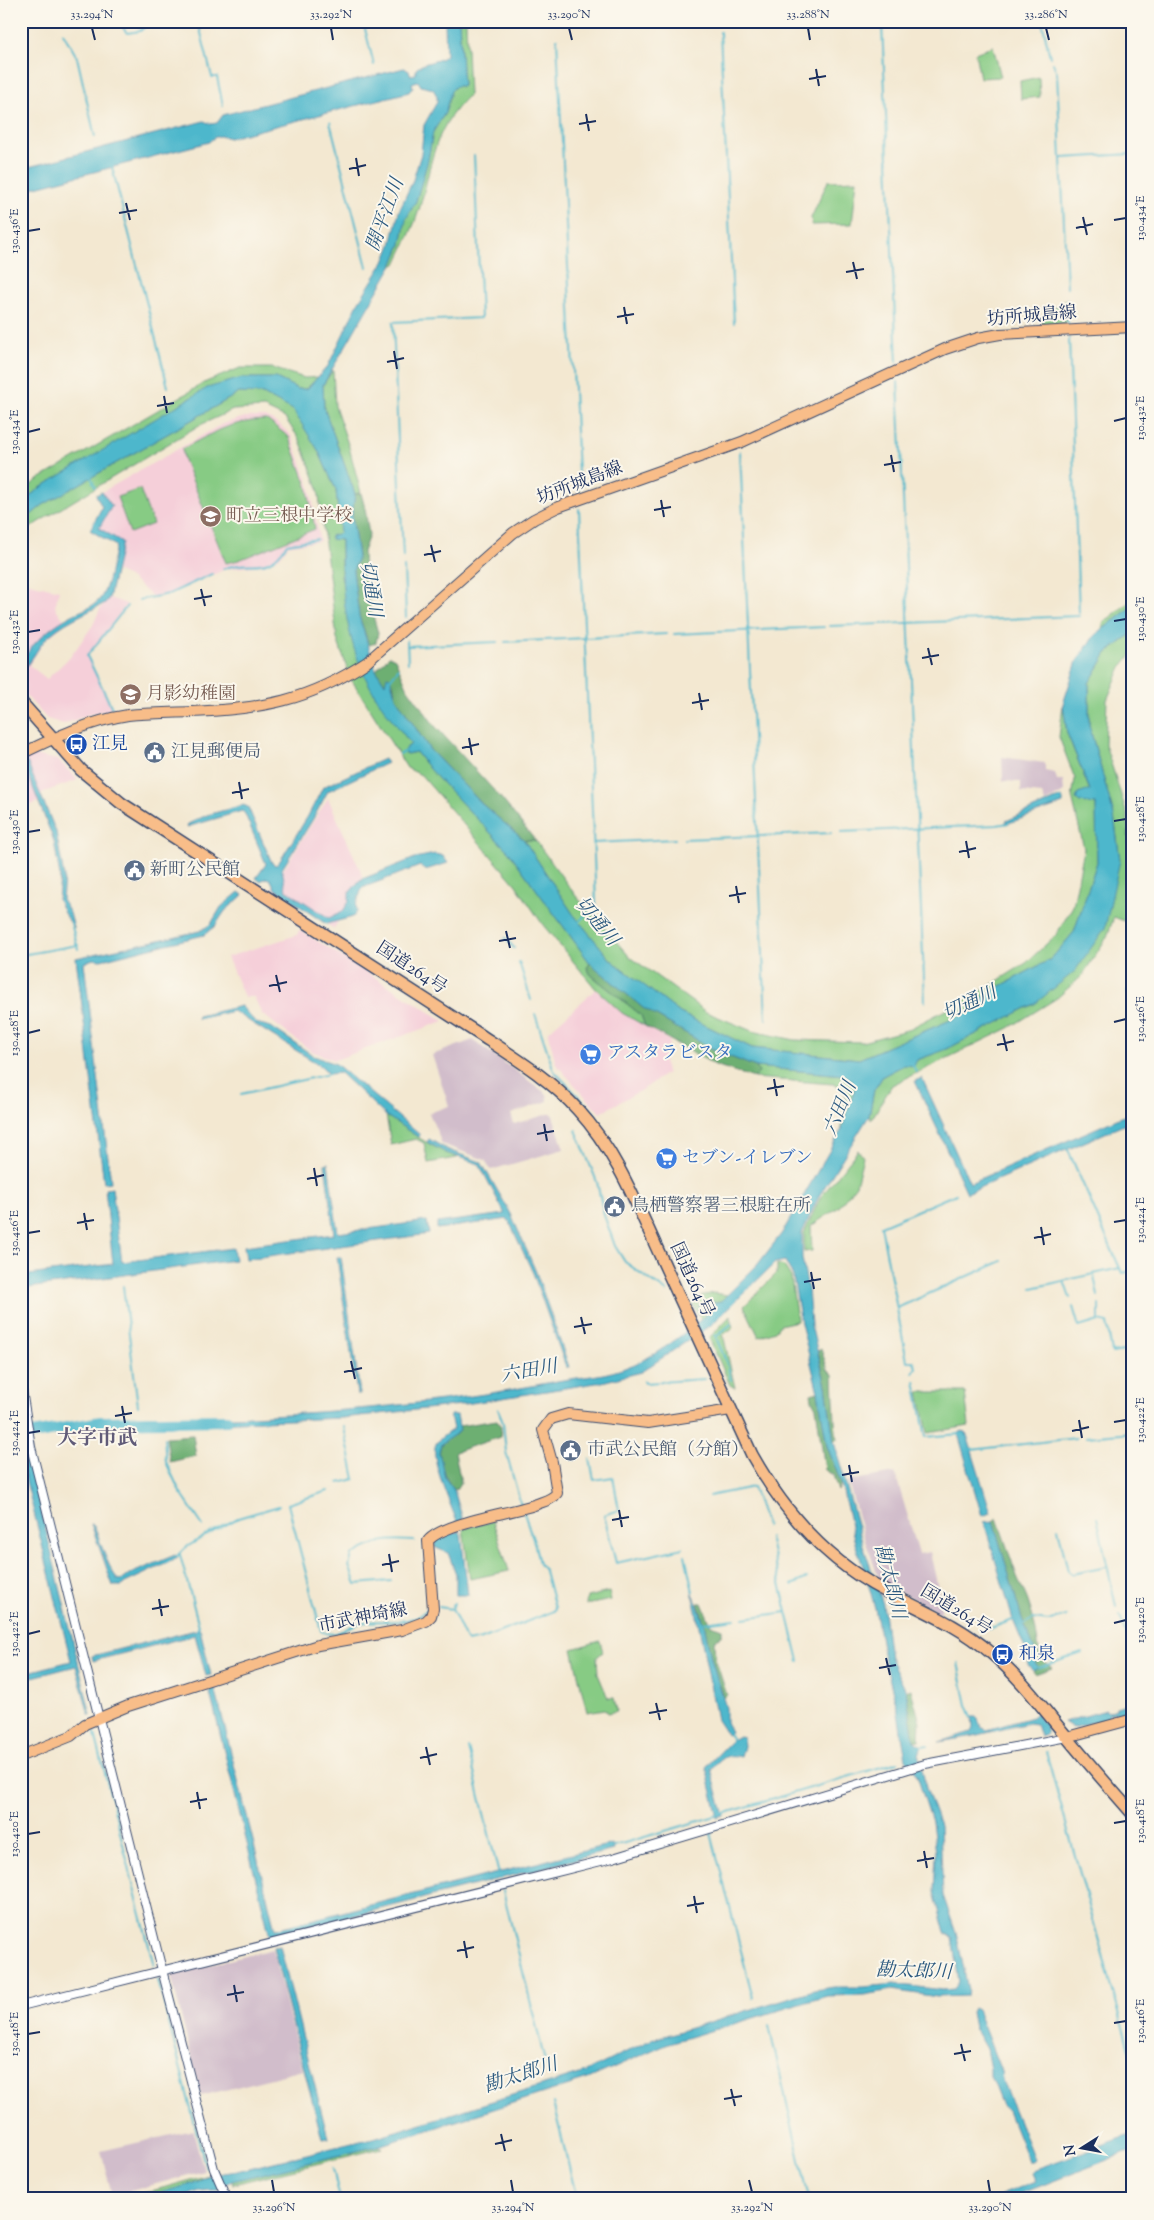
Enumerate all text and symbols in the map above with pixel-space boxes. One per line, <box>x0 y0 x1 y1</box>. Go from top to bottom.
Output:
text: 33.294°N <box>71 6 114 24</box>
text: 33.292°N <box>310 6 353 24</box>
text: 33.290°N <box>548 6 591 24</box>
text: 33.288°N <box>786 6 830 24</box>
text: 33.286°N <box>1025 6 1068 24</box>
water label: 開平江川 <box>360 173 412 255</box>
text: 130.434°E <box>1132 195 1150 241</box>
text: 130.436°E <box>6 208 24 253</box>
street label: 坊所城島線 <box>986 300 1078 334</box>
text: 130.432°E <box>1132 395 1150 440</box>
text: 130.434°E <box>6 409 24 455</box>
street label: 坊所城島線 <box>533 456 627 512</box>
place label: 町立三根中学校 <box>226 504 352 530</box>
school or university icon: 町立三根中学校 <box>198 505 222 529</box>
water label: 切通川 <box>352 559 388 621</box>
text: 130.430°E <box>1132 596 1150 642</box>
text: 130.432°E <box>6 609 24 654</box>
place label: 月影幼稚園 <box>146 682 236 708</box>
school or university icon: 月影幼稚園 <box>118 683 142 707</box>
place label: 江見 <box>92 732 128 758</box>
bus stop icon: 江見 <box>64 733 88 757</box>
place label: 江見郵便局 <box>171 740 261 766</box>
public building icon: 江見郵便局 <box>143 741 167 765</box>
text: 130.428°E <box>1132 795 1150 842</box>
text: 130.430°E <box>6 809 24 855</box>
place label: 新町公民館 <box>150 858 240 884</box>
public building icon: 新町公民館 <box>122 859 146 883</box>
water label: 切通川 <box>567 891 626 954</box>
street label: 国道264号 <box>370 936 452 1002</box>
water label: 切通川 <box>938 979 1003 1028</box>
text: 130.426°E <box>1132 995 1150 1042</box>
text: 130.428°E <box>6 1009 24 1056</box>
place label: アスタラビスタ <box>607 1041 732 1067</box>
supermarket icon: アスタラビスタ <box>579 1042 603 1066</box>
water label: 六田川 <box>818 1076 865 1140</box>
place label: セブン-イレブン <box>682 1146 813 1172</box>
supermarket icon: セブン-イレブン <box>654 1147 678 1171</box>
place label: 鳥栖警察署三根駐在所 <box>631 1194 811 1220</box>
public building icon: 鳥栖警察署三根駐在所 <box>603 1195 627 1219</box>
text: 130.424°E <box>1132 1196 1150 1243</box>
text: 130.426°E <box>6 1209 24 1256</box>
street label: 国道264号 <box>662 1238 720 1322</box>
water label: 六田川 <box>499 1353 561 1390</box>
text: 130.422°E <box>1132 1397 1150 1443</box>
text: 130.424°E <box>6 1409 24 1456</box>
district label: 大字市武 <box>57 1425 137 1454</box>
place label: 市武公民館（分館） <box>587 1438 749 1464</box>
public building icon: 市武公民館（分館） <box>559 1439 583 1463</box>
water label: 勘太郎川 <box>867 1542 912 1624</box>
street label: 国道264号 <box>915 1579 997 1643</box>
text: 130.420°E <box>1132 1596 1150 1643</box>
street label: 市武神埼線 <box>316 1598 410 1640</box>
text: 130.422°E <box>6 1611 24 1657</box>
place label: 和泉 <box>1019 1642 1055 1668</box>
bus stop icon: 和泉 <box>991 1643 1015 1667</box>
text: 130.418°E <box>1132 1798 1150 1843</box>
text: 130.420°E <box>6 1810 24 1857</box>
water label: 勘太郎川 <box>876 1957 954 1987</box>
text: 130.416°E <box>1132 1998 1150 2043</box>
text: 130.418°E <box>6 2011 24 2056</box>
water label: 勘太郎川 <box>481 2051 563 2101</box>
north arrow <box>1056 2122 1106 2172</box>
text: N <box>1060 2143 1082 2157</box>
text: 33.296°N <box>253 2199 296 2217</box>
text: 33.294°N <box>492 2199 535 2217</box>
text: 33.292°N <box>731 2199 774 2217</box>
text: 33.290°N <box>969 2199 1012 2217</box>

